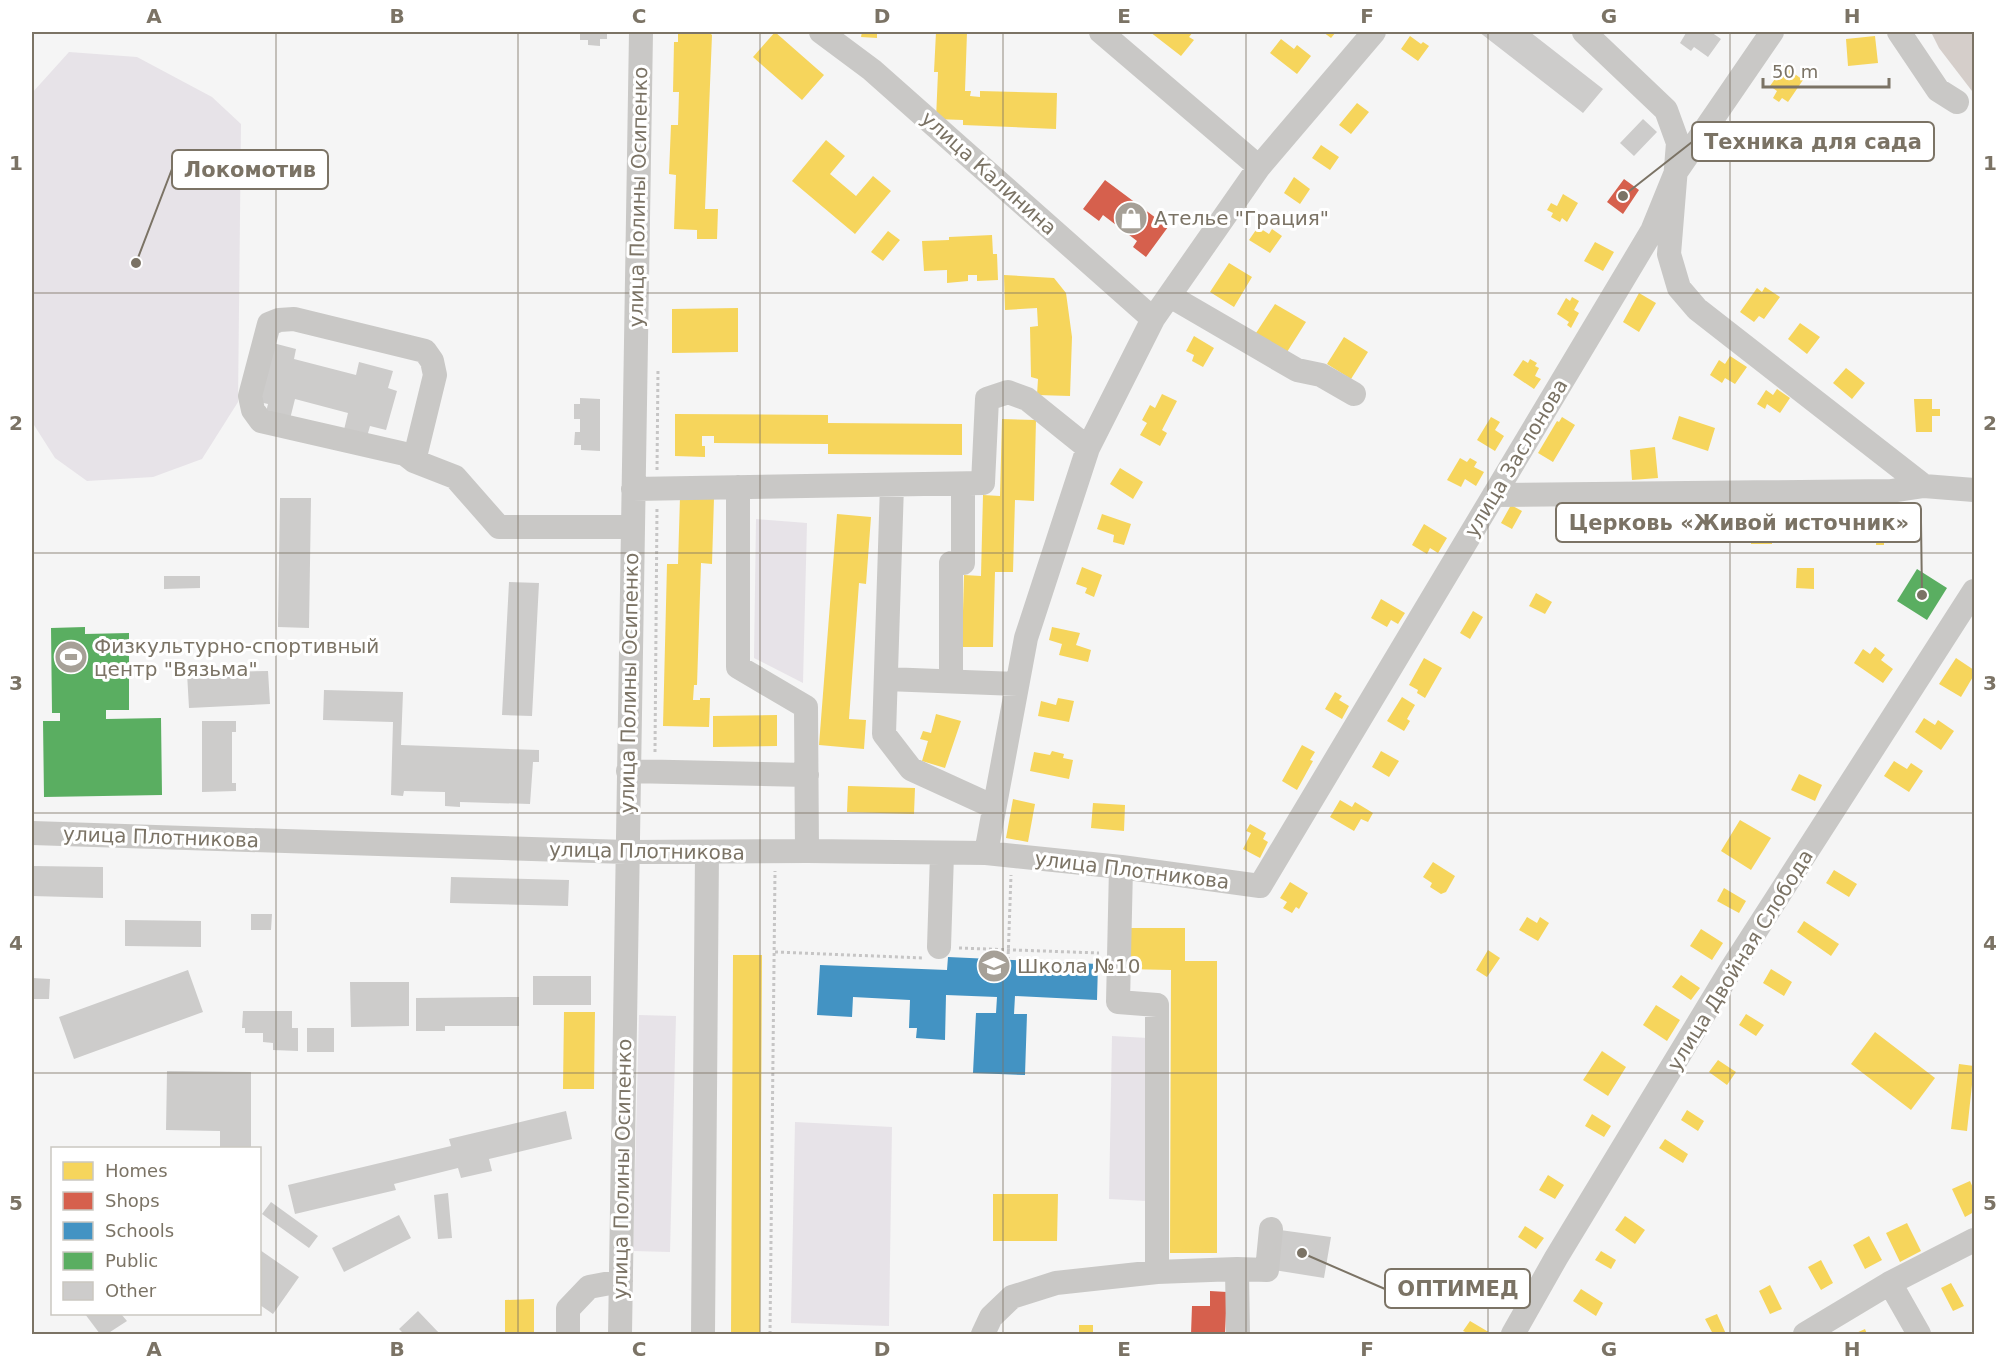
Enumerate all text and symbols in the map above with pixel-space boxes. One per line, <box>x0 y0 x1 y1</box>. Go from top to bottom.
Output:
text: A <box>146 4 162 28</box>
text: B <box>389 4 405 28</box>
text: C <box>632 4 646 28</box>
text: D <box>874 4 890 28</box>
text: E <box>1117 4 1131 28</box>
text: F <box>1360 4 1374 28</box>
text: G <box>1601 4 1617 28</box>
text: H <box>1844 4 1860 28</box>
scale bar <box>1763 51 1889 89</box>
text: 50 m <box>1772 61 1818 82</box>
street label: улица Полины Осипенко <box>624 66 652 328</box>
street label: улица Калинина <box>917 106 1061 240</box>
callout: Техника для сада <box>1692 122 1934 161</box>
text: Техника для сада <box>1704 130 1922 154</box>
callout: Локомотив <box>172 150 328 189</box>
text: 1 <box>9 151 23 175</box>
text: 1 <box>1983 151 1997 175</box>
text: Локомотив <box>184 158 316 182</box>
shop icon: Ателье "Грация" <box>1113 200 1149 236</box>
place label: Ателье "Грация" <box>1154 206 1329 230</box>
street label: улица Заслонова <box>1459 375 1573 541</box>
text: 2 <box>9 411 23 435</box>
text: 2 <box>1983 411 1997 435</box>
callout: Церковь «Живой источник» <box>1556 503 1921 542</box>
text: Церковь «Живой источник» <box>1569 511 1909 535</box>
street label: улица Полины Осипенко <box>615 552 643 814</box>
place label: Физкультурно-спортивный центр "Вязьма" <box>94 634 379 681</box>
sports icon: Физкультурно-спортивный центр "Вязьма" <box>53 639 89 675</box>
text: 3 <box>9 671 23 695</box>
text: 3 <box>1983 671 1997 695</box>
street label: улица Плотникова <box>63 822 259 852</box>
street label: улица Плотникова <box>549 837 745 865</box>
street label: улица Двойная Слобода <box>1662 845 1818 1075</box>
street label: улица Плотникова <box>1033 846 1231 894</box>
text: 4 <box>9 931 23 955</box>
text: 4 <box>1983 931 1997 955</box>
school or university icon: Школа №10 <box>976 948 1012 984</box>
place label: Школа №10 <box>1017 954 1140 978</box>
street label: улица Полины Осипенко <box>608 1038 636 1300</box>
legend <box>51 1147 261 1315</box>
text: Homes <box>105 1160 168 1181</box>
text: Shops <box>105 1190 160 1211</box>
text: 5 <box>9 1191 23 1215</box>
text: 5 <box>1983 1191 1997 1215</box>
text: Schools <box>105 1220 174 1241</box>
text: Public <box>105 1250 158 1271</box>
callout: ОПТИМЕД <box>1385 1269 1530 1308</box>
text: ОПТИМЕД <box>1397 1277 1519 1301</box>
text: Other <box>105 1280 157 1301</box>
text: A <box>146 1337 162 1361</box>
text: B <box>389 1337 405 1361</box>
text: C <box>632 1337 646 1361</box>
text: D <box>874 1337 890 1361</box>
text: E <box>1117 1337 1131 1361</box>
text: F <box>1360 1337 1374 1361</box>
text: G <box>1601 1337 1617 1361</box>
text: H <box>1844 1337 1860 1361</box>

